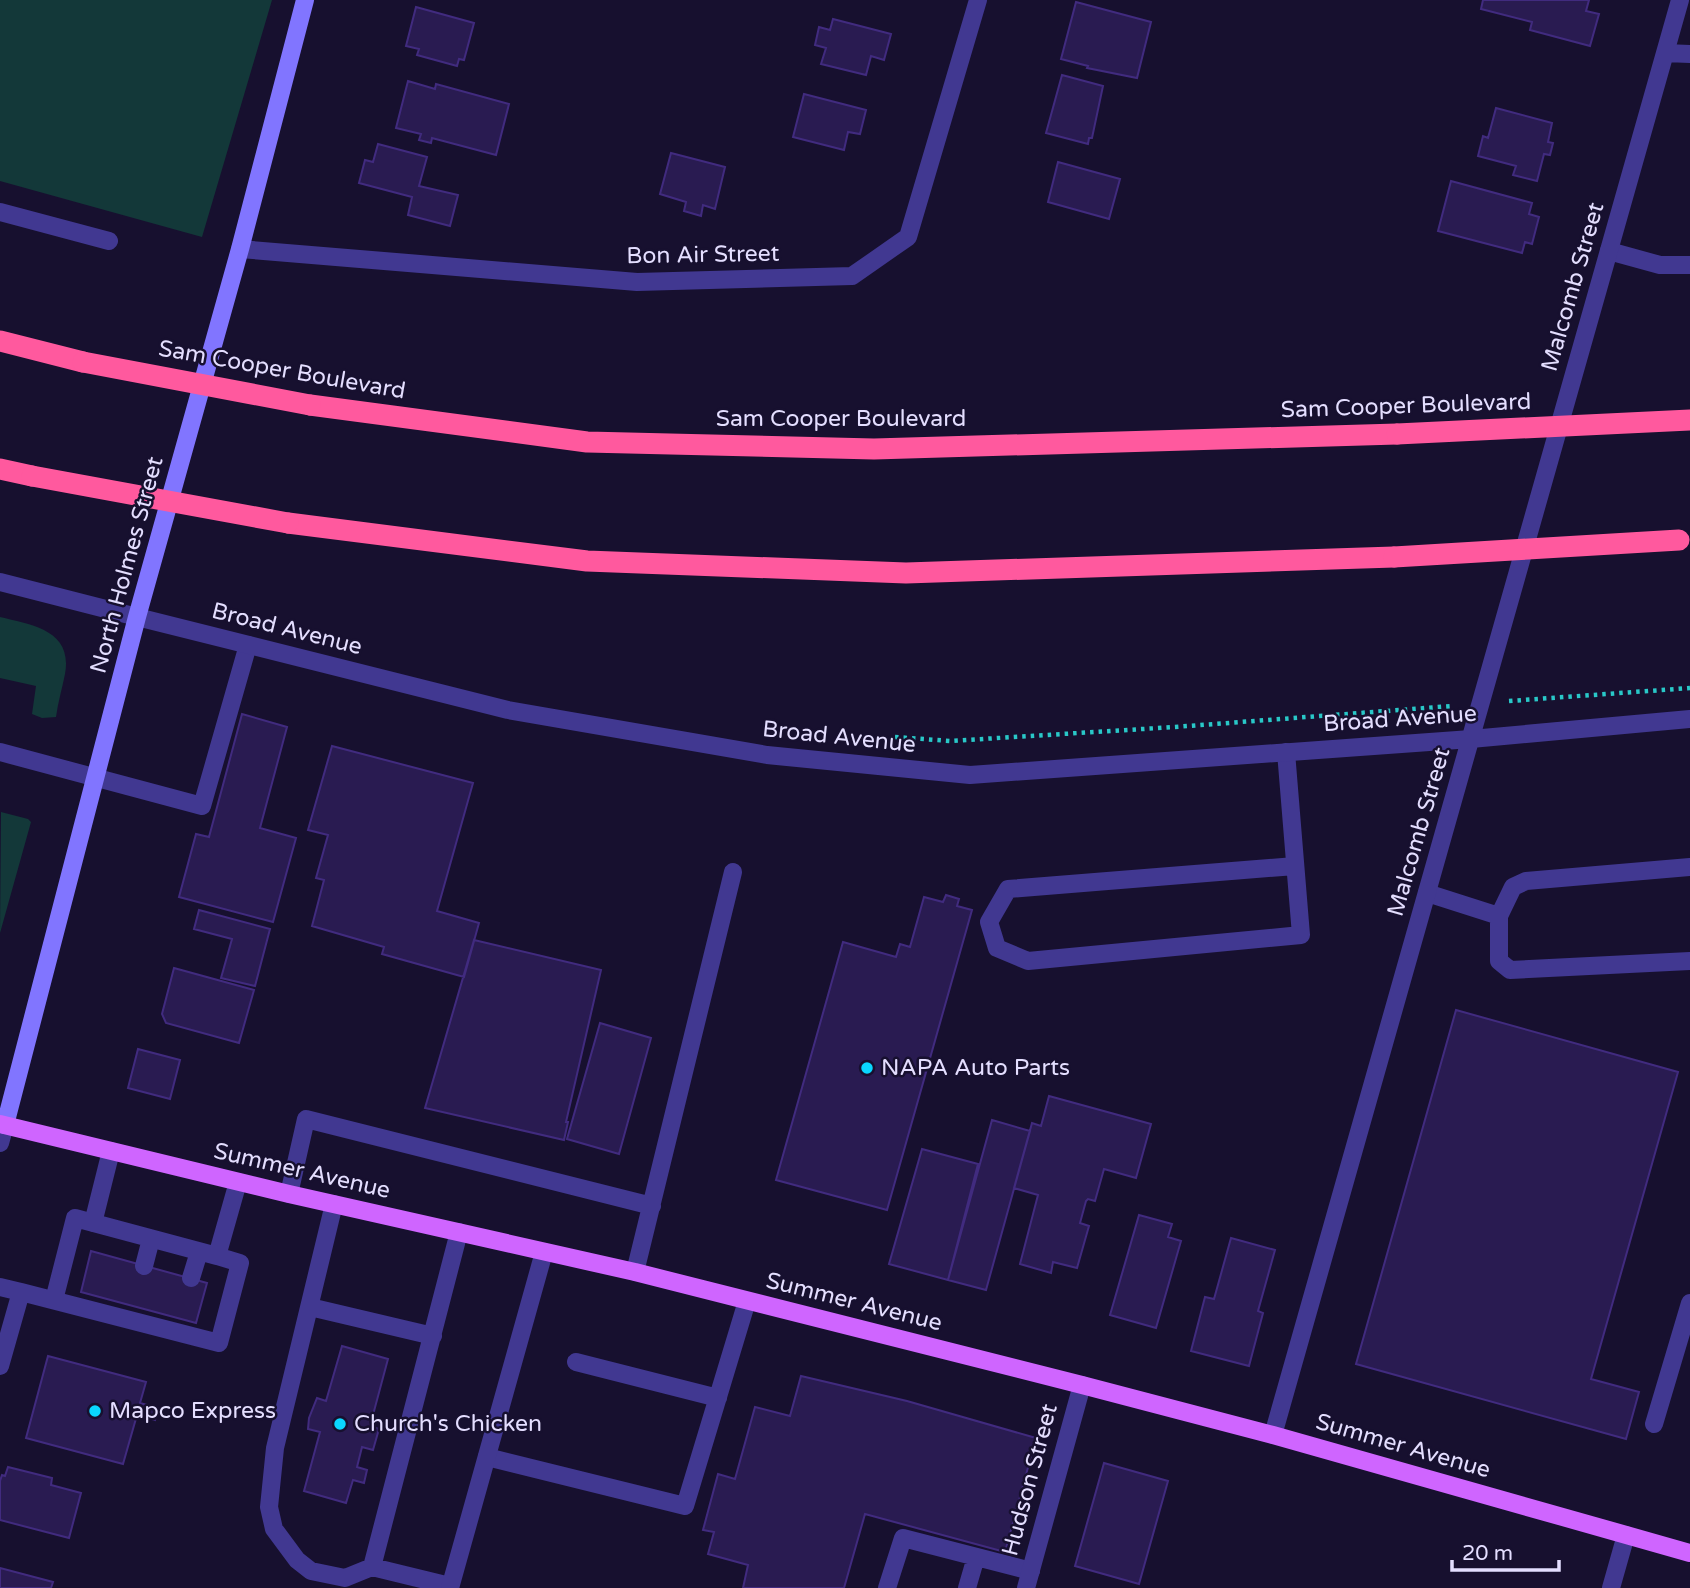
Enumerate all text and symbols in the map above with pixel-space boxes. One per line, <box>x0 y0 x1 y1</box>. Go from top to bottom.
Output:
street label: Malcomb Street <box>1536 199 1611 375</box>
street label: Bon Air Street <box>626 240 780 270</box>
street label: Sam Cooper Boulevard <box>156 334 408 406</box>
street label: Sam Cooper Boulevard <box>1280 388 1532 424</box>
street label: Sam Cooper Boulevard <box>716 405 966 433</box>
street label: North Holmes Street <box>85 453 169 676</box>
street label: Broad Avenue <box>209 597 365 661</box>
street label: Broad Avenue <box>1322 700 1478 738</box>
street label: Broad Avenue <box>761 715 917 759</box>
street label: Malcomb Street <box>1382 744 1457 920</box>
place label: NAPA Auto Parts <box>881 1054 1070 1082</box>
marker: NAPA Auto Parts <box>859 1060 875 1076</box>
street label: Summer Avenue <box>211 1137 393 1205</box>
street label: Summer Avenue <box>763 1267 945 1337</box>
place label: Mapco Express <box>109 1397 276 1425</box>
street label: Hudson Street <box>996 1401 1064 1559</box>
marker: Mapco Express <box>87 1403 103 1419</box>
street label: Summer Avenue <box>1312 1408 1494 1484</box>
place label: Church's Chicken <box>354 1410 542 1438</box>
marker: Church's Chicken <box>332 1416 348 1432</box>
scale bar <box>1452 1528 1559 1572</box>
text: 20 m <box>1462 1541 1513 1566</box>

